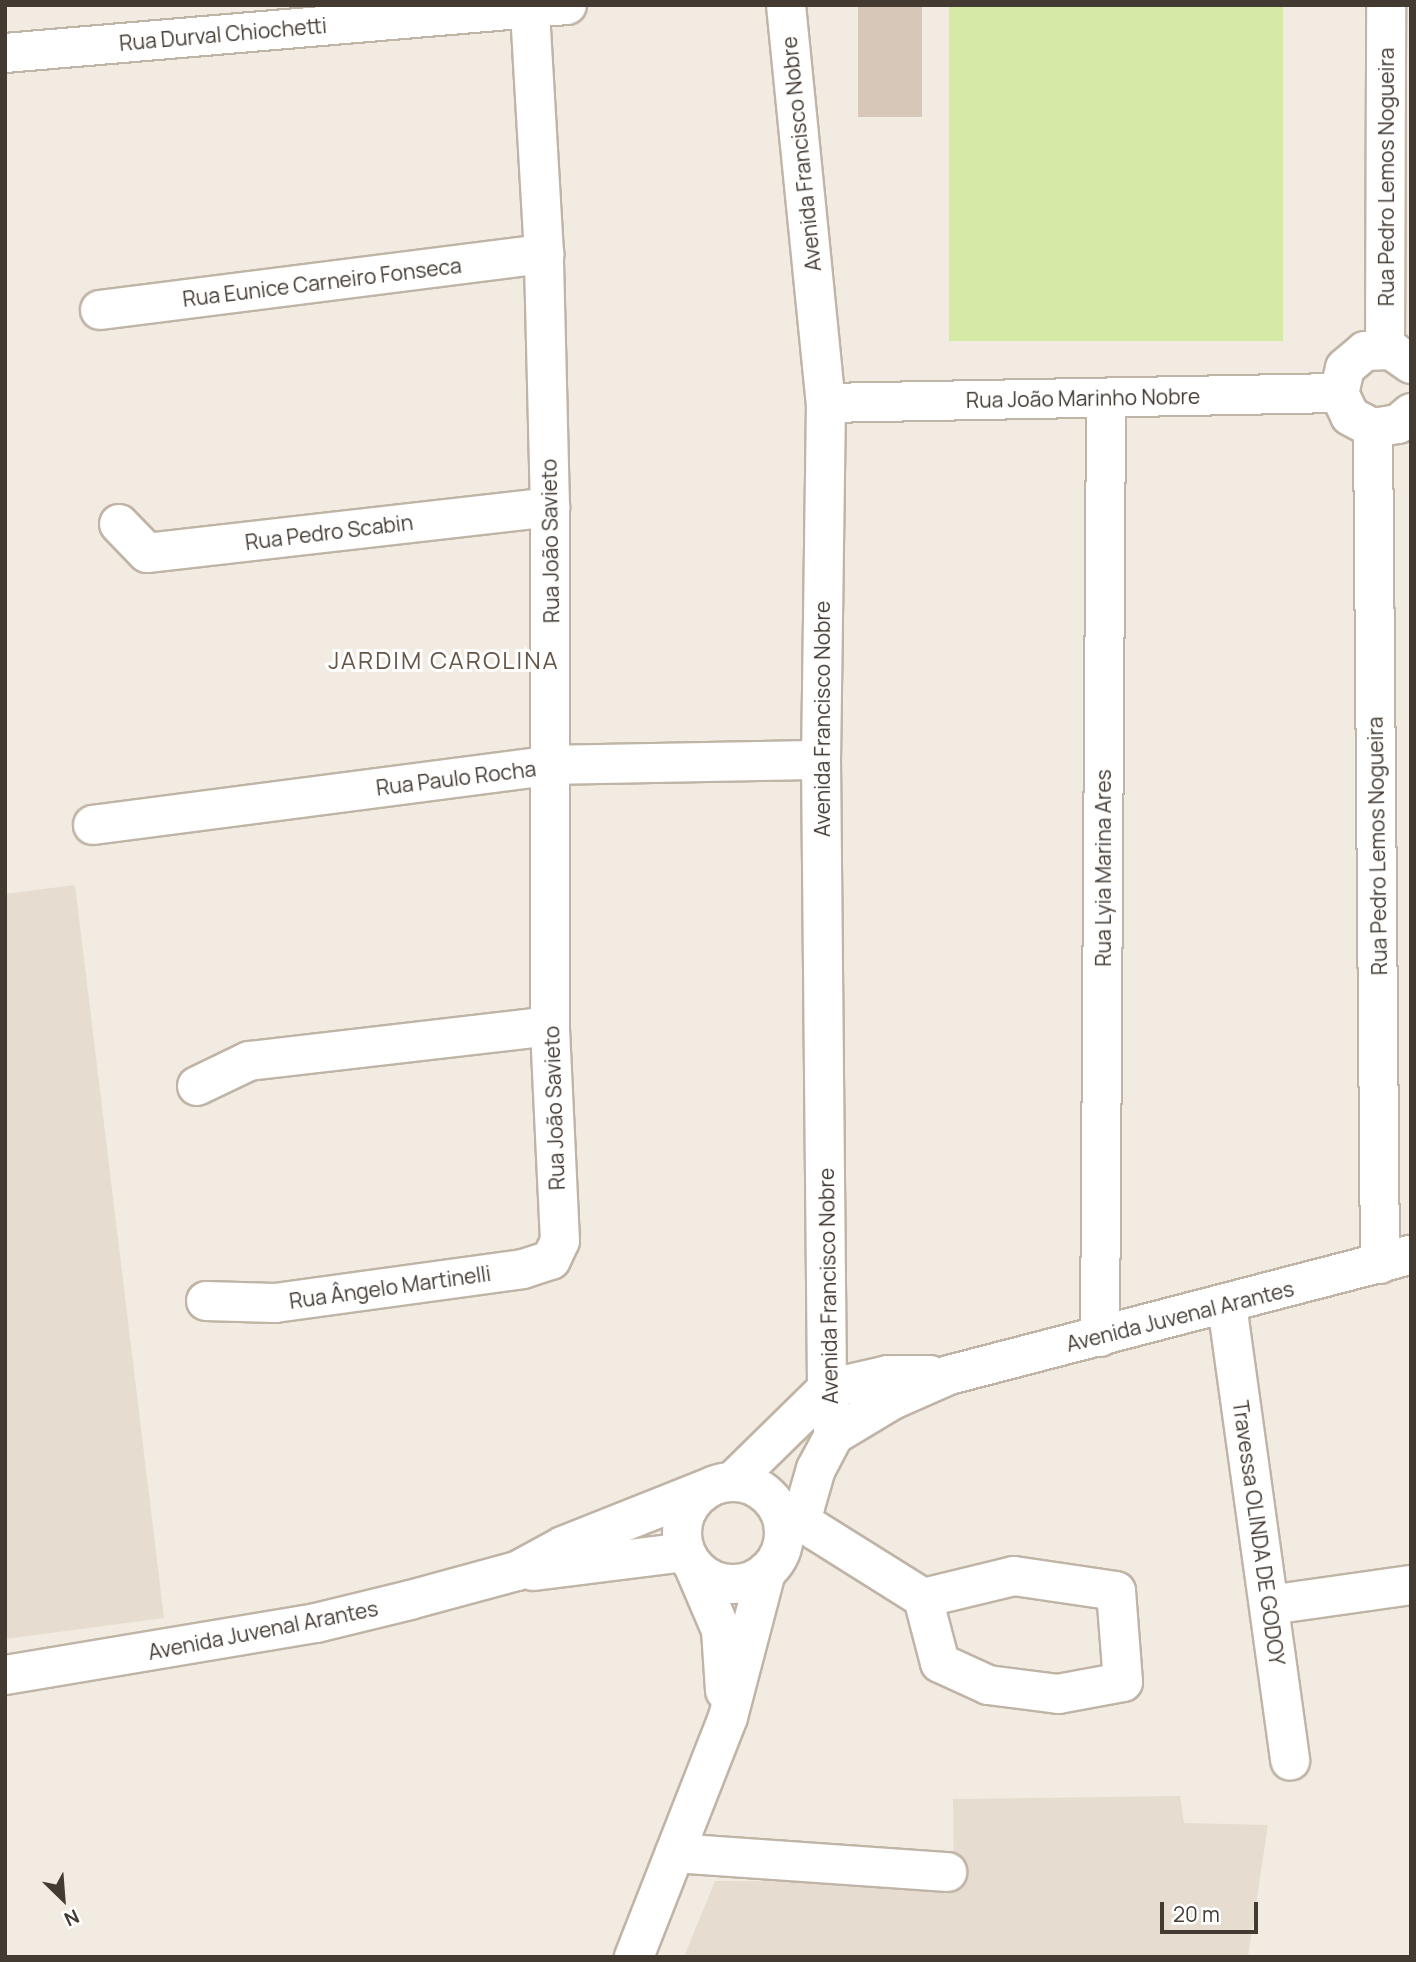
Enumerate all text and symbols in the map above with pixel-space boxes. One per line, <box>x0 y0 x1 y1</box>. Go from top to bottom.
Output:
street label: Rua Durval Chiochetti <box>118 12 328 56</box>
street label: Avenida Francisco Nobre <box>776 35 826 273</box>
street label: Rua Pedro Lemos Nogueira <box>1373 48 1399 306</box>
street label: Rua Eunice Carneiro Fonseca <box>181 252 463 312</box>
street label: Rua João Marinho Nobre <box>966 383 1200 413</box>
street label: Rua João Savieto <box>536 459 564 623</box>
street label: Rua Pedro Scabin <box>244 509 414 555</box>
street label: Avenida Francisco Nobre <box>809 601 835 837</box>
district label: JARDIM CAROLINA <box>330 646 558 674</box>
street label: Rua Pedro Lemos Nogueira <box>1362 717 1392 975</box>
street label: Rua Paulo Rocha <box>375 756 537 800</box>
street label: Rua Lyia Marina Ares <box>1090 769 1116 967</box>
street label: Rua João Savieto <box>539 1025 569 1191</box>
street label: Avenida Francisco Nobre <box>813 1168 843 1404</box>
street label: Rua Ângelo Martinelli <box>288 1260 492 1314</box>
street label: Avenida Juvenal Arantes <box>1063 1275 1297 1357</box>
street label: Travessa OLINDA DE GODOY <box>1228 1399 1290 1667</box>
street label: Avenida Juvenal Arantes <box>146 1595 380 1665</box>
north arrow <box>28 1864 98 1934</box>
scale bar <box>1164 1888 1262 1932</box>
text: 20 m <box>1173 1900 1220 1928</box>
text: N <box>60 1903 84 1933</box>

